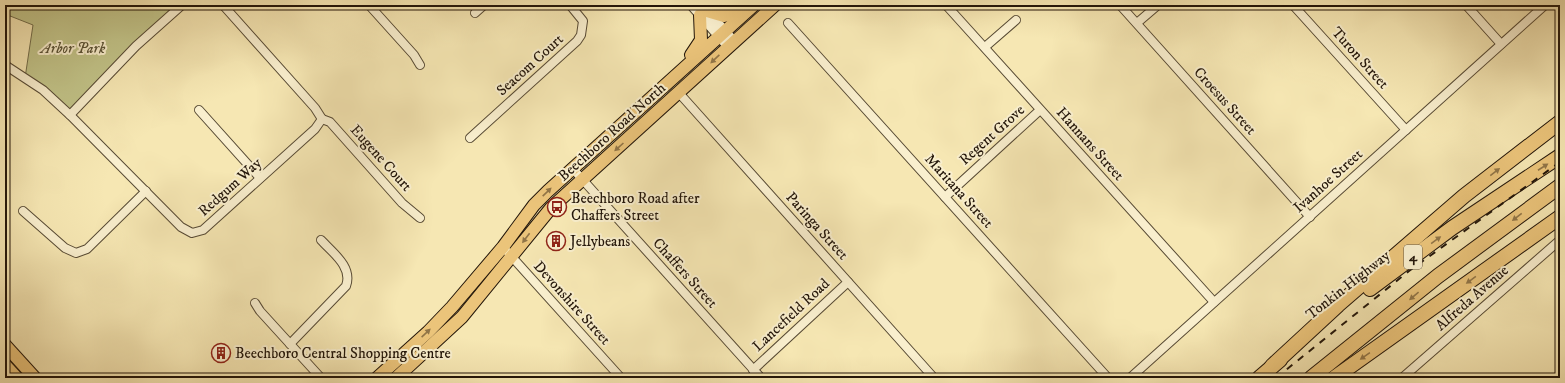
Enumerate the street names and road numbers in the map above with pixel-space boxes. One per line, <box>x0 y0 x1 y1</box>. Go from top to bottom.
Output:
street label: Turon Street <box>1327 23 1393 93</box>
street label: Seacom Court <box>493 30 568 100</box>
street label: Croesus Street <box>1190 63 1261 139</box>
street label: Beechboro Road North <box>554 79 670 185</box>
street label: Regent Grove <box>955 101 1029 169</box>
street label: Hannans Street <box>1052 103 1128 185</box>
street label: Eugene Court <box>346 121 416 196</box>
street label: Ivanhoe Street <box>1289 145 1367 217</box>
street label: Maritana Street <box>921 150 997 232</box>
street label: Redgum Way <box>194 153 266 220</box>
street label: Paringa Street <box>782 188 853 264</box>
street label: Chaffers Street <box>648 234 722 312</box>
road number: 4 <box>1404 245 1422 269</box>
street label: Tonkin Highway <box>1302 246 1395 324</box>
street label: Devonshire Street <box>529 257 615 349</box>
street label: Alfreda Avenue <box>1431 261 1513 335</box>
street label: Lancefield Road <box>748 274 834 356</box>

